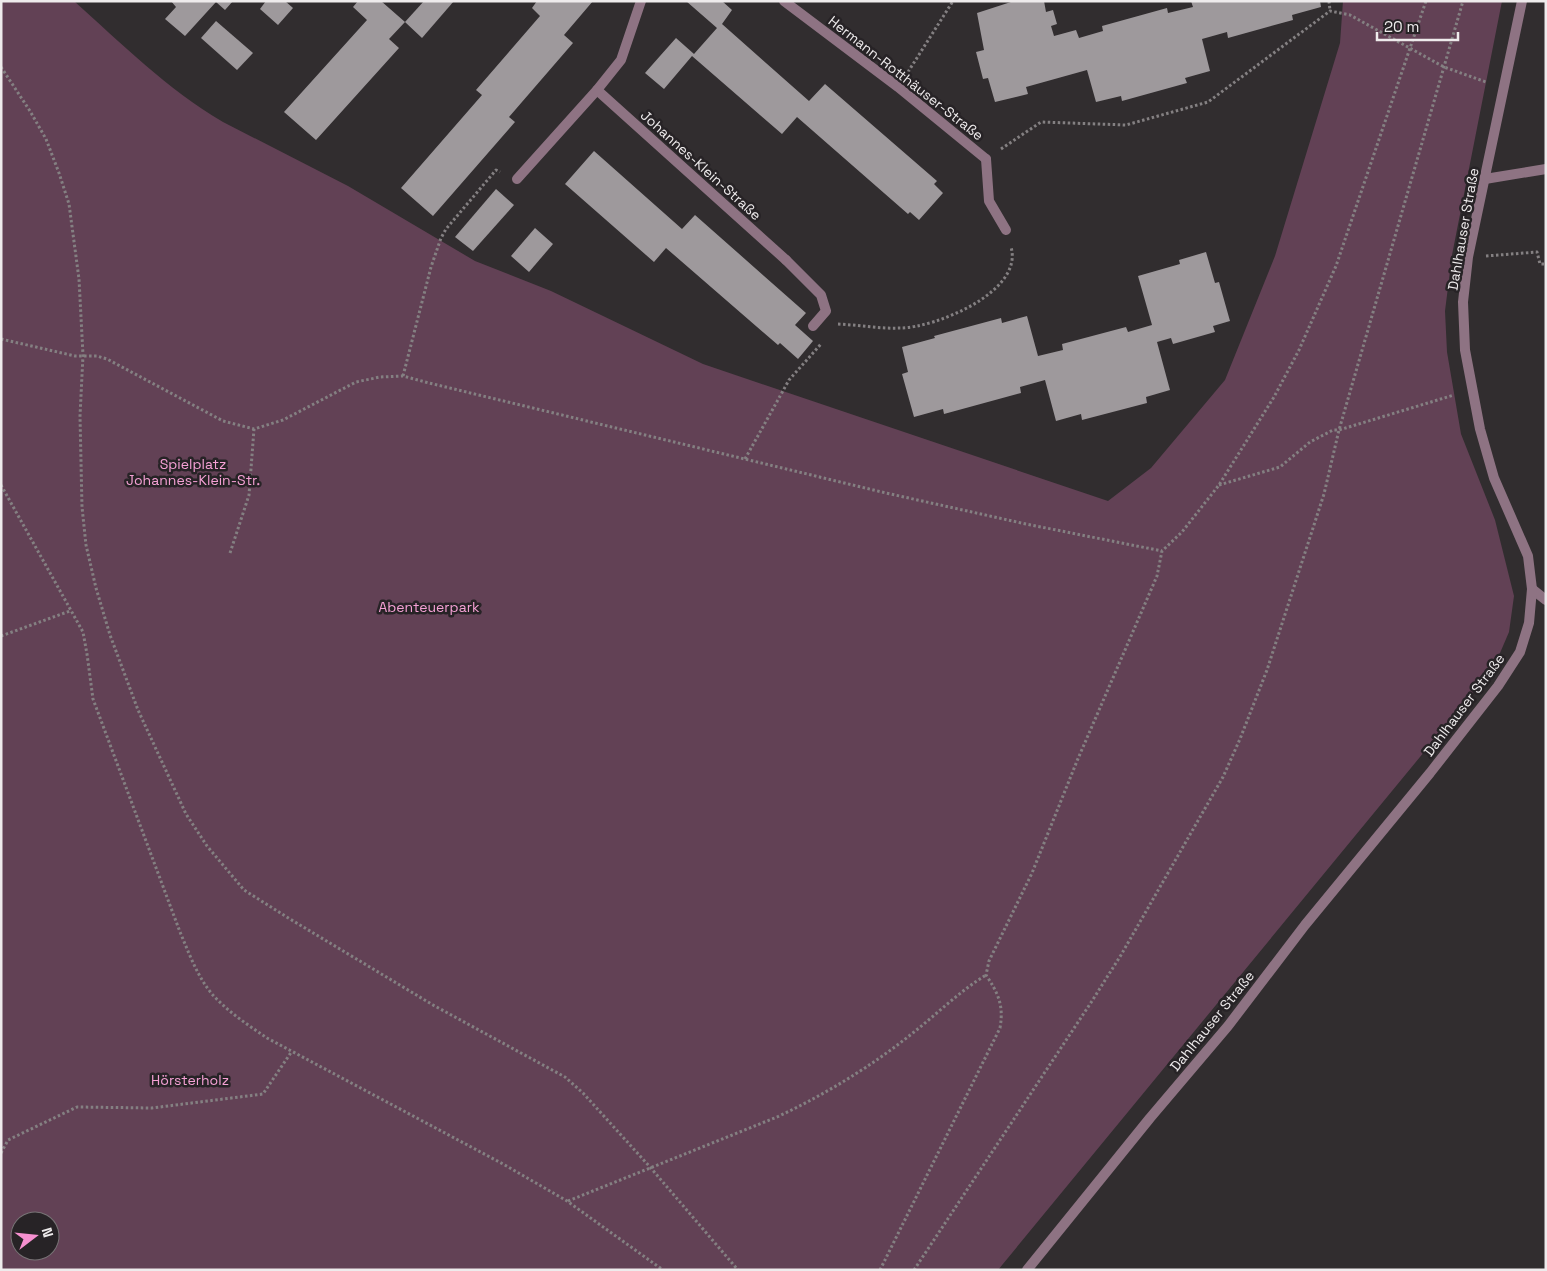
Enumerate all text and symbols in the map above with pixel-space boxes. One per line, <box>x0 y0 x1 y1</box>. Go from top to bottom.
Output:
scale bar <box>1377 10 1458 42</box>
street label: Hermann-Rotthäuser-Straße <box>825 12 987 144</box>
text: 20 m <box>1384 17 1419 36</box>
street label: Johannes-Klein-Straße <box>637 106 765 224</box>
street label: Dahlhauser Straße <box>1443 166 1483 292</box>
park label: Spielplatz Johannes-Klein-Str. <box>126 455 260 489</box>
park label: Abenteuerpark <box>379 598 480 616</box>
street label: Dahlhauser Straße <box>1419 650 1509 760</box>
street label: Dahlhauser Straße <box>1166 967 1258 1075</box>
park label: Hörsterholz <box>151 1071 229 1089</box>
north arrow <box>10 1211 60 1261</box>
text: N <box>38 1225 57 1239</box>

